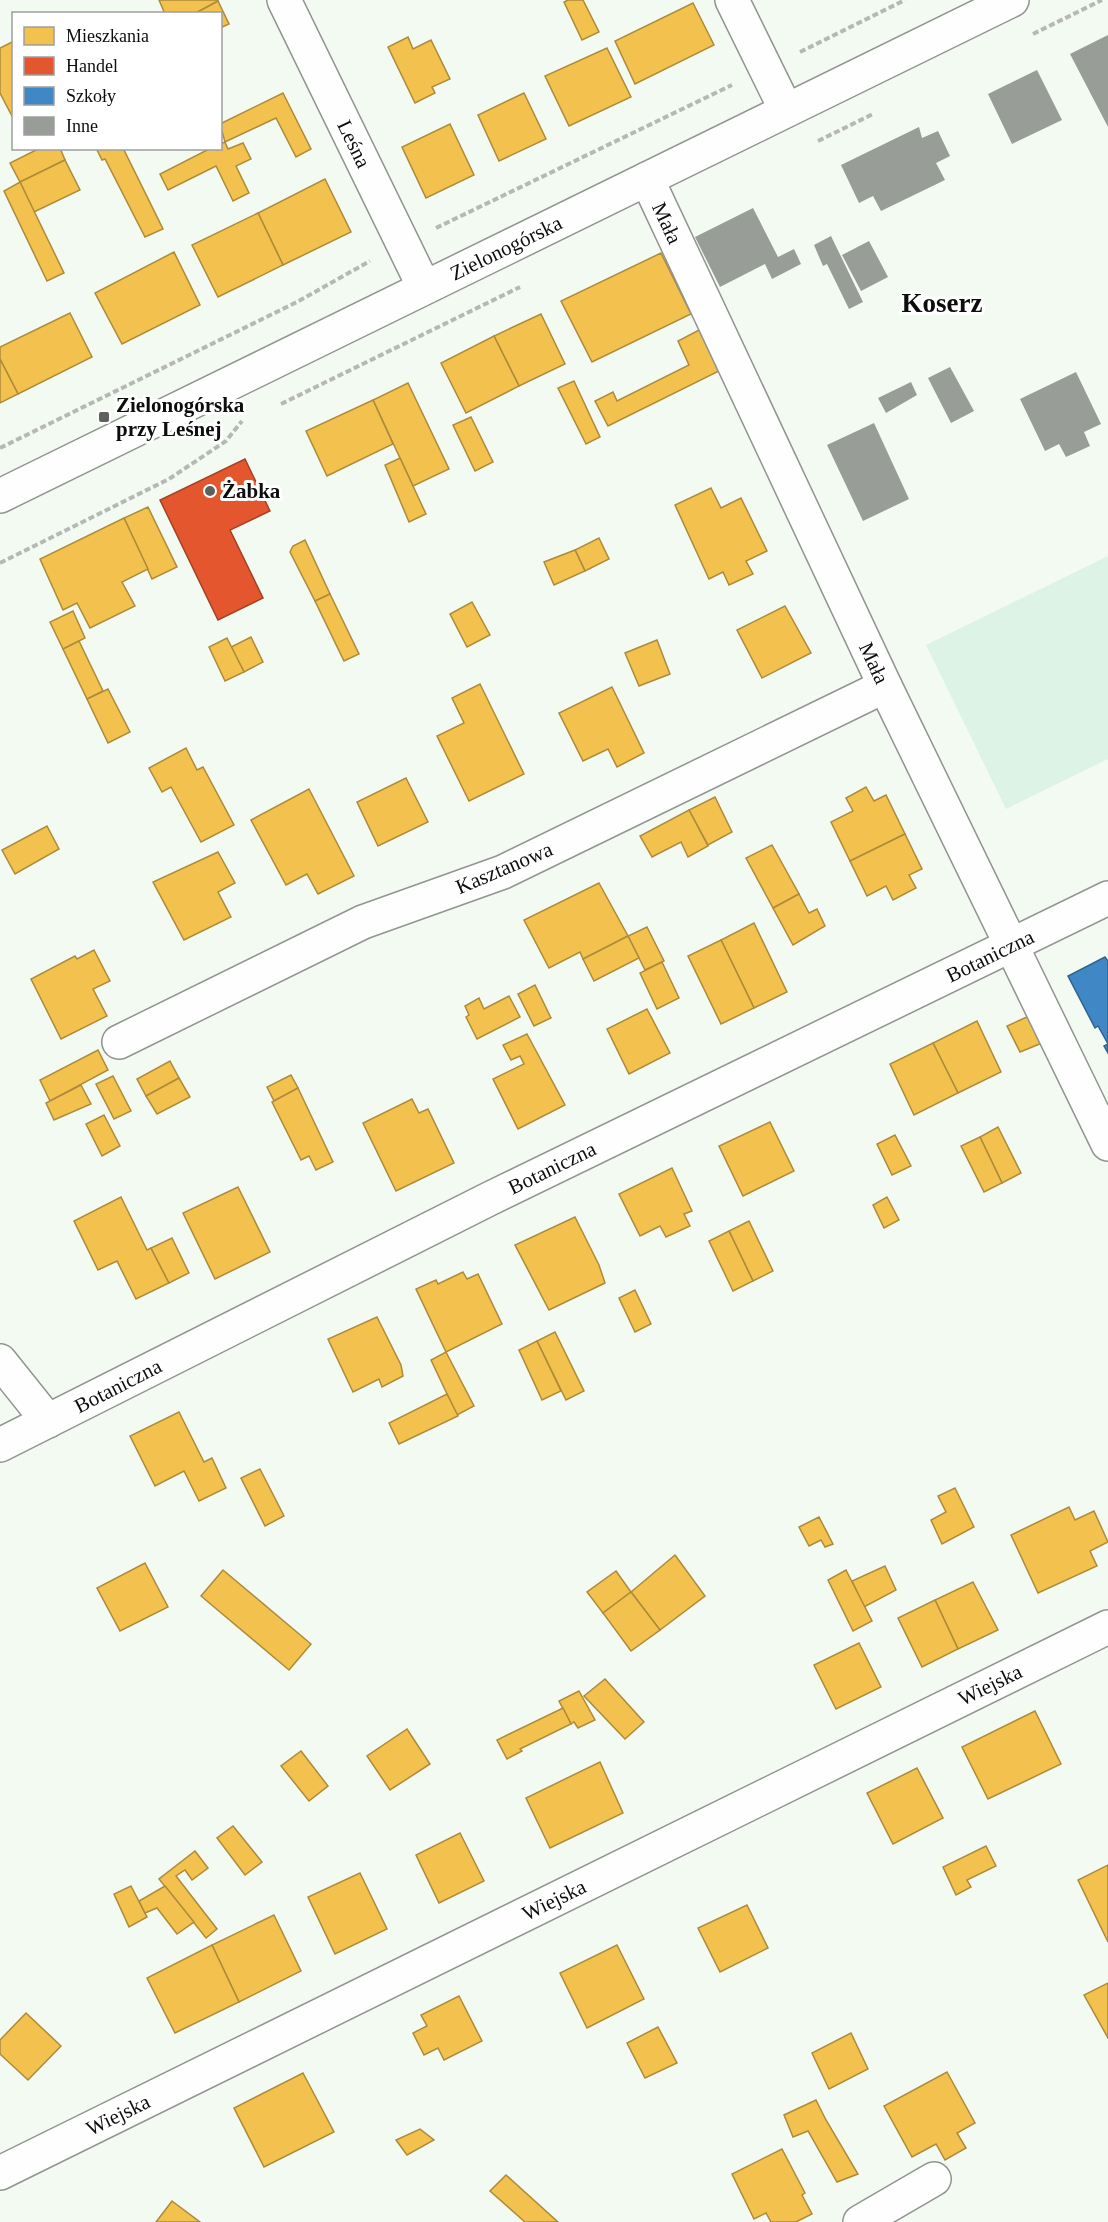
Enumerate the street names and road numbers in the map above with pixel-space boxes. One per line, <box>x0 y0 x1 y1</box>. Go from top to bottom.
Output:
street label: Leśna <box>332 116 376 172</box>
street label: Mała <box>647 198 687 248</box>
street label: Zielonogórska <box>446 210 566 285</box>
street label: Mała <box>854 638 894 688</box>
street label: Kasztanowa <box>452 837 557 899</box>
street label: Botaniczna <box>942 924 1038 987</box>
street label: Botaniczna <box>504 1136 600 1199</box>
street label: Botaniczna <box>70 1354 166 1418</box>
street label: Wiejska <box>954 1659 1026 1711</box>
street label: Wiejska <box>518 1874 590 1926</box>
street label: Wiejska <box>82 2089 154 2141</box>

